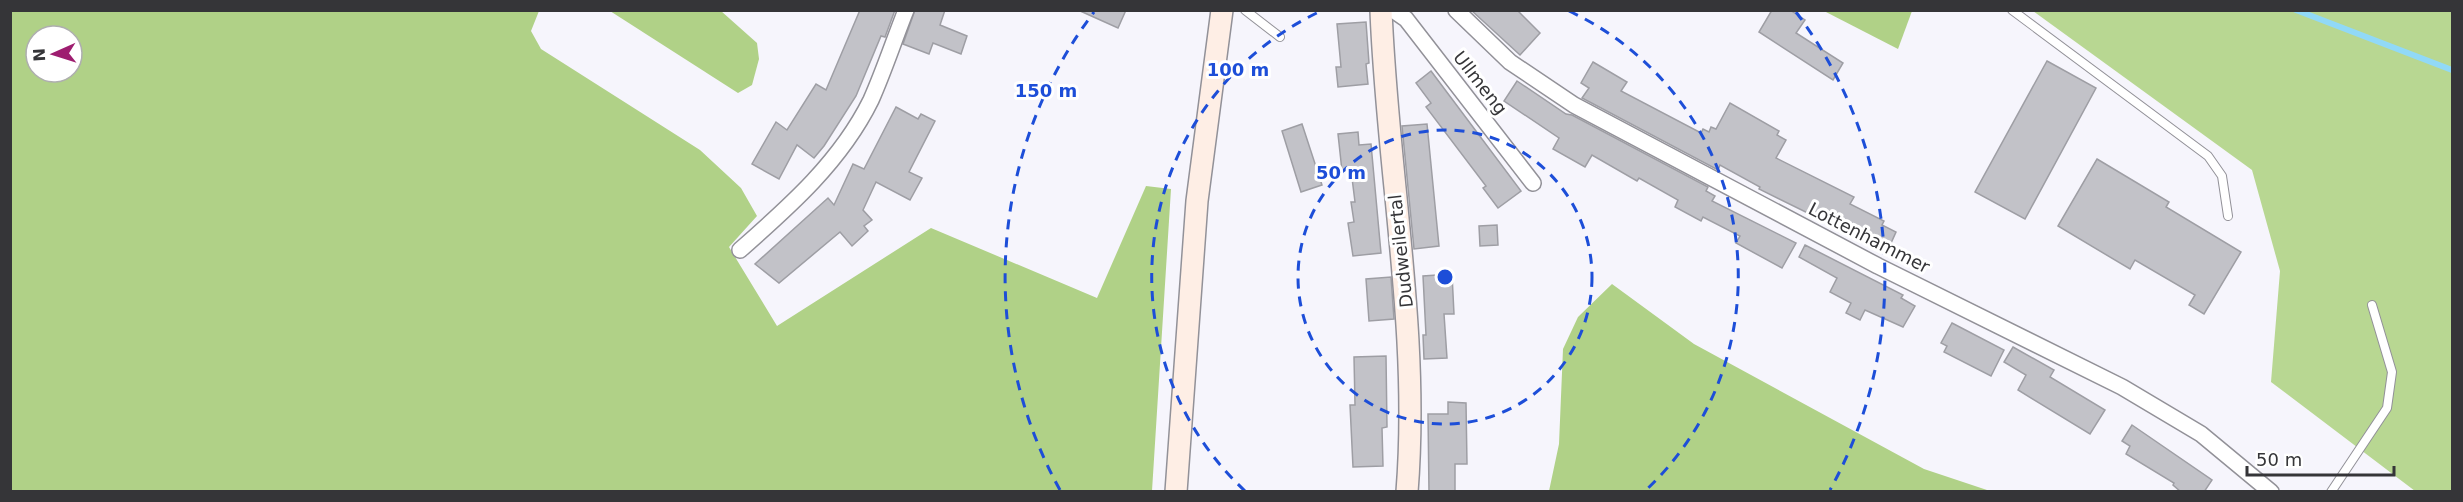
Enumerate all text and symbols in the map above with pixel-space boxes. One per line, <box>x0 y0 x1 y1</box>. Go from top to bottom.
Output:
north arrow <box>24 24 84 84</box>
street label: Ullmeng <box>1449 47 1512 119</box>
text: N <box>30 48 49 62</box>
text: 100 m <box>1207 59 1269 80</box>
text: 150 m <box>1015 80 1077 101</box>
text: 50 m <box>1316 162 1366 183</box>
street label: Dudweilertal <box>1384 193 1417 309</box>
street label: Lottenhammer <box>1805 198 1934 277</box>
centre of rings <box>1435 267 1455 287</box>
scale bar <box>2247 439 2394 477</box>
text: 50 m <box>2256 449 2302 470</box>

